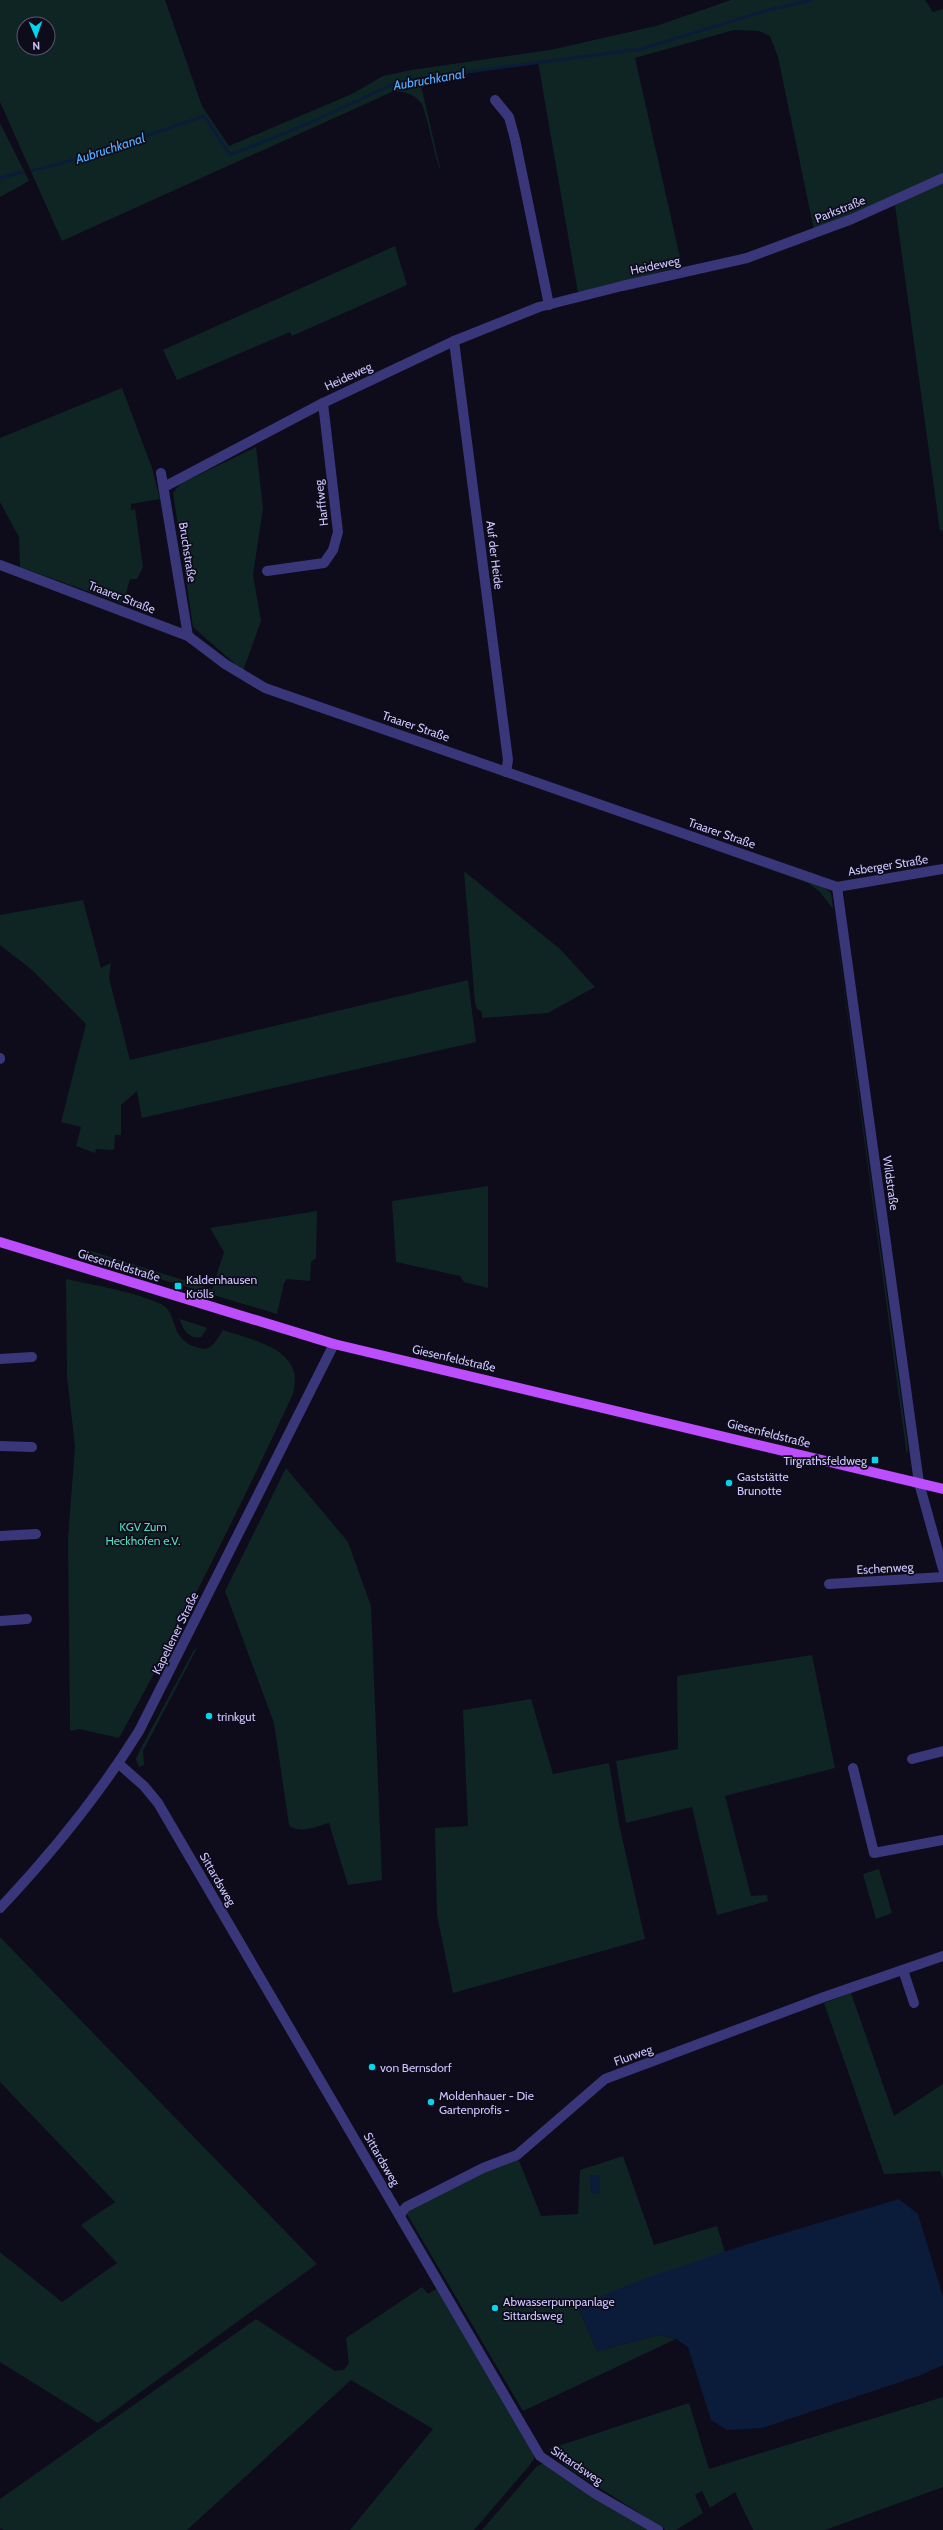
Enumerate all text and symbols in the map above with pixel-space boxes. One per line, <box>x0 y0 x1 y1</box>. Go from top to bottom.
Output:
north arrow <box>16 16 56 56</box>
text: N <box>32 39 40 53</box>
water label: Aubruchkanal <box>391 65 466 93</box>
water label: Aubruchkanal <box>72 129 147 167</box>
street label: Parkstraße <box>813 192 867 226</box>
street label: Heideweg <box>629 252 682 278</box>
street label: Heideweg <box>322 358 375 393</box>
street label: Harffweg <box>311 478 331 527</box>
street label: Auf der Heide <box>483 520 507 590</box>
street label: Bruchstraße <box>176 521 200 583</box>
street label: Traarer Straße <box>87 577 157 617</box>
street label: Traarer Straße <box>380 707 452 745</box>
street label: Traarer Straße <box>686 814 758 852</box>
street label: Asberger Straße <box>847 851 929 879</box>
street label: Wildstraße <box>880 1155 902 1211</box>
street label: Giesenfeldstraße <box>76 1245 162 1285</box>
place label: Kaldenhausen Krölls <box>186 1272 258 1301</box>
marker: Kaldenhausen Krölls <box>173 1281 183 1291</box>
street label: Giesenfeldstraße <box>411 1341 497 1375</box>
street label: Giesenfeldstraße <box>726 1415 812 1451</box>
place label: Tirgrathsfeldweg <box>783 1453 868 1468</box>
marker: Tirgrathsfeldweg <box>870 1455 880 1465</box>
place label: Gaststätte Brunotte <box>737 1469 789 1498</box>
marker: Gaststätte Brunotte <box>724 1478 734 1488</box>
park label: KGV Zum Heckhofen e.V. <box>105 1519 181 1548</box>
street label: Eschenweg <box>856 1559 915 1577</box>
street label: Kapellener Straße <box>149 1589 201 1677</box>
place label: trinkgut <box>217 1709 256 1724</box>
marker: trinkgut <box>204 1711 214 1721</box>
street label: Sittardsweg <box>197 1850 240 1909</box>
street label: Flurweg <box>612 2041 655 2069</box>
place label: von Bernsdorf <box>380 2060 452 2075</box>
marker: von Bernsdorf <box>367 2062 377 2072</box>
place label: Moldenhauer - Die Gartenprofis - <box>439 2088 534 2117</box>
marker: Moldenhauer - Die Gartenprofis - <box>426 2097 436 2107</box>
street label: Sittardsweg <box>361 2130 404 2189</box>
place label: Abwasserpumpanlage Sittardsweg <box>503 2294 615 2323</box>
marker: Abwasserpumpanlage Sittardsweg <box>490 2303 500 2313</box>
street label: Sittardsweg <box>548 2442 607 2488</box>

